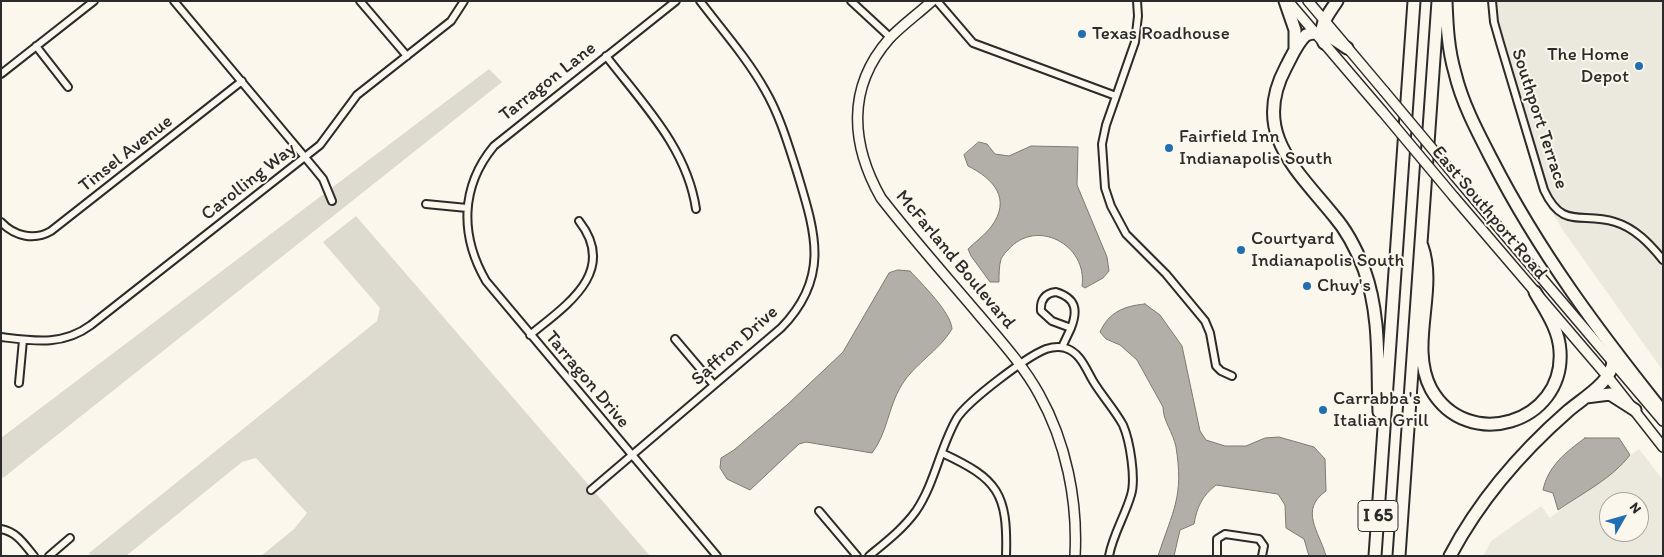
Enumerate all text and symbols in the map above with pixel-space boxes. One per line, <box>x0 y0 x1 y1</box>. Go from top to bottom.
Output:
place label: Texas Roadhouse <box>1092 23 1230 45</box>
marker: Texas Roadhouse <box>1076 28 1088 40</box>
street label: Tarragon Lane <box>495 37 601 127</box>
place label: The Home Depot <box>1547 44 1629 88</box>
street label: Southport Terrace <box>1506 46 1572 192</box>
marker: The Home Depot <box>1633 60 1645 72</box>
street label: Tinsel Avenue <box>75 110 177 198</box>
place label: Fairfield Inn Indianapolis South <box>1179 126 1332 170</box>
street label: Carolling Way <box>197 138 301 226</box>
marker: Fairfield Inn Indianapolis South <box>1163 142 1175 154</box>
street label: East Southport Road <box>1426 142 1552 284</box>
street label: McFarland Boulevard <box>890 186 1020 334</box>
place label: Courtyard Indianapolis South <box>1251 228 1404 272</box>
marker: Courtyard Indianapolis South <box>1235 244 1247 256</box>
place label: Chuy's <box>1317 275 1371 297</box>
marker: Chuy's <box>1301 280 1313 292</box>
street label: Saffron Drive <box>687 301 783 391</box>
street label: Tarragon Drive <box>540 327 634 433</box>
place label: Carrabba's Italian Grill <box>1333 388 1429 432</box>
marker: Carrabba's Italian Grill <box>1317 404 1329 416</box>
north arrow <box>1599 492 1649 542</box>
text: N <box>1626 499 1645 517</box>
road number: I 65 <box>1358 501 1398 532</box>

